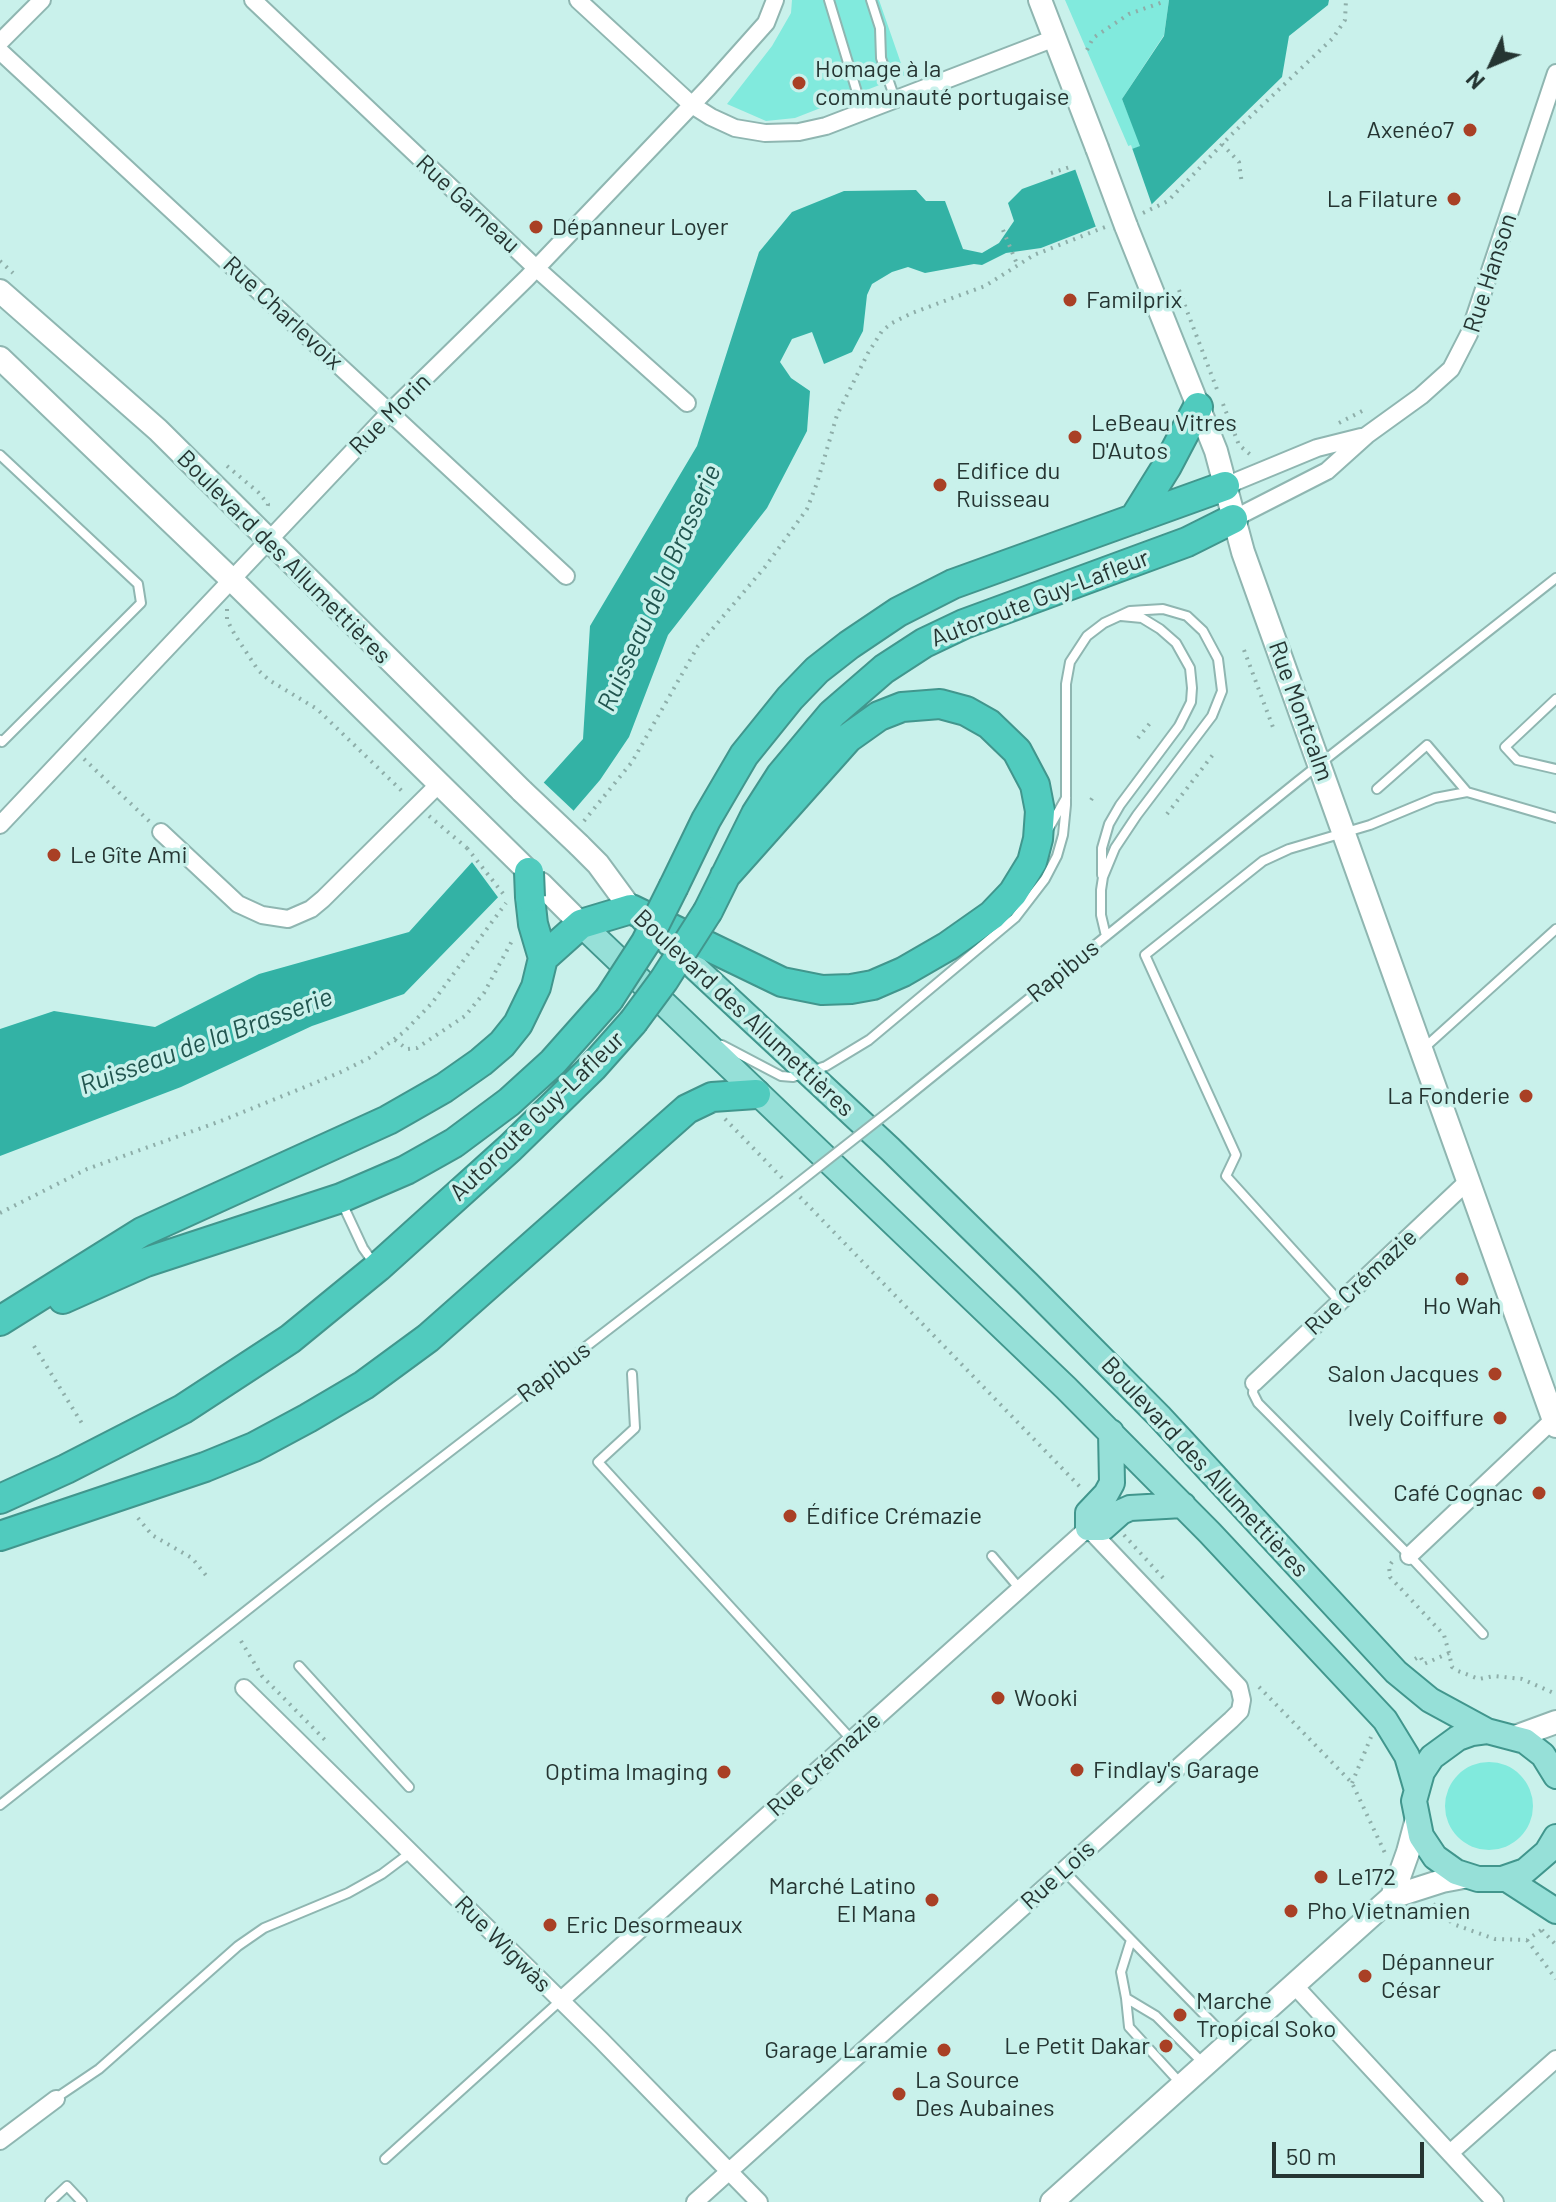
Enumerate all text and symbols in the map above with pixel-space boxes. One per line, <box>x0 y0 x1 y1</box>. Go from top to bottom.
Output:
north arrow <box>1452 24 1532 104</box>
place label: Homage à la communauté portugaise <box>815 55 1069 111</box>
text: N <box>1460 66 1489 95</box>
marker: Homage à la communauté portugaise <box>790 74 808 92</box>
place label: Axenéo7 <box>1366 116 1454 144</box>
marker: Axenéo7 <box>1461 121 1479 139</box>
street label: Rue Garneau <box>410 149 526 259</box>
place label: La Filature <box>1327 185 1438 213</box>
marker: La Filature <box>1445 190 1463 208</box>
street label: Rue Hanson <box>1457 210 1523 336</box>
place label: Dépanneur Loyer <box>552 213 728 241</box>
marker: Dépanneur Loyer <box>527 218 545 236</box>
street label: Rue Charlevoix <box>217 250 349 376</box>
place label: Familprix <box>1086 286 1182 314</box>
marker: Familprix <box>1061 291 1079 309</box>
street label: Rue Morin <box>343 367 437 461</box>
place label: LeBeau Vitres D'Autos <box>1091 409 1237 465</box>
marker: LeBeau Vitres D'Autos <box>1066 428 1084 446</box>
street label: Boulevard des Allumettières <box>171 444 397 670</box>
place label: Edifice du Ruisseau <box>956 457 1060 513</box>
water label: Ruisseau de la Brasserie <box>591 460 727 716</box>
marker: Edifice du Ruisseau <box>931 476 949 494</box>
street label: Autoroute Guy-Lafleur <box>927 543 1153 653</box>
street label: Rue Montcalm <box>1262 637 1340 785</box>
place label: Le Gîte Ami <box>70 841 188 869</box>
marker: Le Gîte Ami <box>45 846 63 864</box>
street label: Boulevard des Allumettières <box>628 903 860 1123</box>
street label: Rapibus <box>1021 933 1105 1009</box>
water label: Ruisseau de la Brasserie <box>75 981 337 1101</box>
street label: Autoroute Guy-Lafleur <box>444 1025 630 1207</box>
place label: La Fonderie <box>1387 1082 1510 1110</box>
marker: La Fonderie <box>1517 1087 1535 1105</box>
street label: Rue Crémazie <box>1299 1223 1423 1341</box>
marker: Ho Wah <box>1453 1270 1471 1288</box>
place label: Ho Wah <box>1423 1292 1501 1320</box>
street label: Rapibus <box>512 1335 596 1409</box>
street label: Boulevard des Allumettières <box>1095 1351 1315 1583</box>
place label: Salon Jacques <box>1328 1360 1479 1388</box>
marker: Salon Jacques <box>1486 1365 1504 1383</box>
place label: Ively Coiffure <box>1348 1404 1484 1432</box>
marker: Ively Coiffure <box>1491 1409 1509 1427</box>
place label: Café Cognac <box>1393 1479 1523 1507</box>
marker: Café Cognac <box>1530 1484 1548 1502</box>
place label: Édifice Crémazie <box>806 1502 982 1530</box>
marker: Édifice Crémazie <box>781 1507 799 1525</box>
place label: Wooki <box>1014 1684 1078 1712</box>
marker: Wooki <box>989 1689 1007 1707</box>
street label: Rue Crémazie <box>761 1706 887 1822</box>
place label: Findlay's Garage <box>1093 1756 1260 1784</box>
place label: Optima Imaging <box>545 1758 708 1786</box>
marker: Findlay's Garage <box>1068 1761 1086 1779</box>
marker: Optima Imaging <box>715 1763 733 1781</box>
street label: Rue Lois <box>1015 1834 1101 1916</box>
place label: Le172 <box>1337 1863 1396 1891</box>
marker: Le172 <box>1312 1868 1330 1886</box>
place label: Marché Latino El Mana <box>769 1872 916 1928</box>
street label: Rue Wìgwàs <box>449 1890 557 1998</box>
marker: Marché Latino El Mana <box>923 1891 941 1909</box>
place label: Pho Vietnamien <box>1307 1897 1470 1925</box>
marker: Pho Vietnamien <box>1282 1902 1300 1920</box>
place label: Eric Desormeaux <box>566 1911 742 1939</box>
marker: Eric Desormeaux <box>541 1916 559 1934</box>
place label: Dépanneur César <box>1381 1948 1494 2004</box>
marker: Dépanneur César <box>1356 1967 1374 1985</box>
place label: Marche Tropical Soko <box>1196 1987 1336 2043</box>
marker: Marche Tropical Soko <box>1171 2006 1189 2024</box>
place label: Le Petit Dakar <box>1004 2032 1150 2060</box>
place label: Garage Laramie <box>764 2036 928 2064</box>
marker: Le Petit Dakar <box>1157 2037 1175 2055</box>
marker: Garage Laramie <box>935 2041 953 2059</box>
place label: La Source Des Aubaines <box>915 2066 1055 2122</box>
marker: La Source Des Aubaines <box>890 2085 908 2103</box>
scale bar <box>1276 2126 1428 2176</box>
text: 50 m <box>1286 2141 1337 2170</box>

